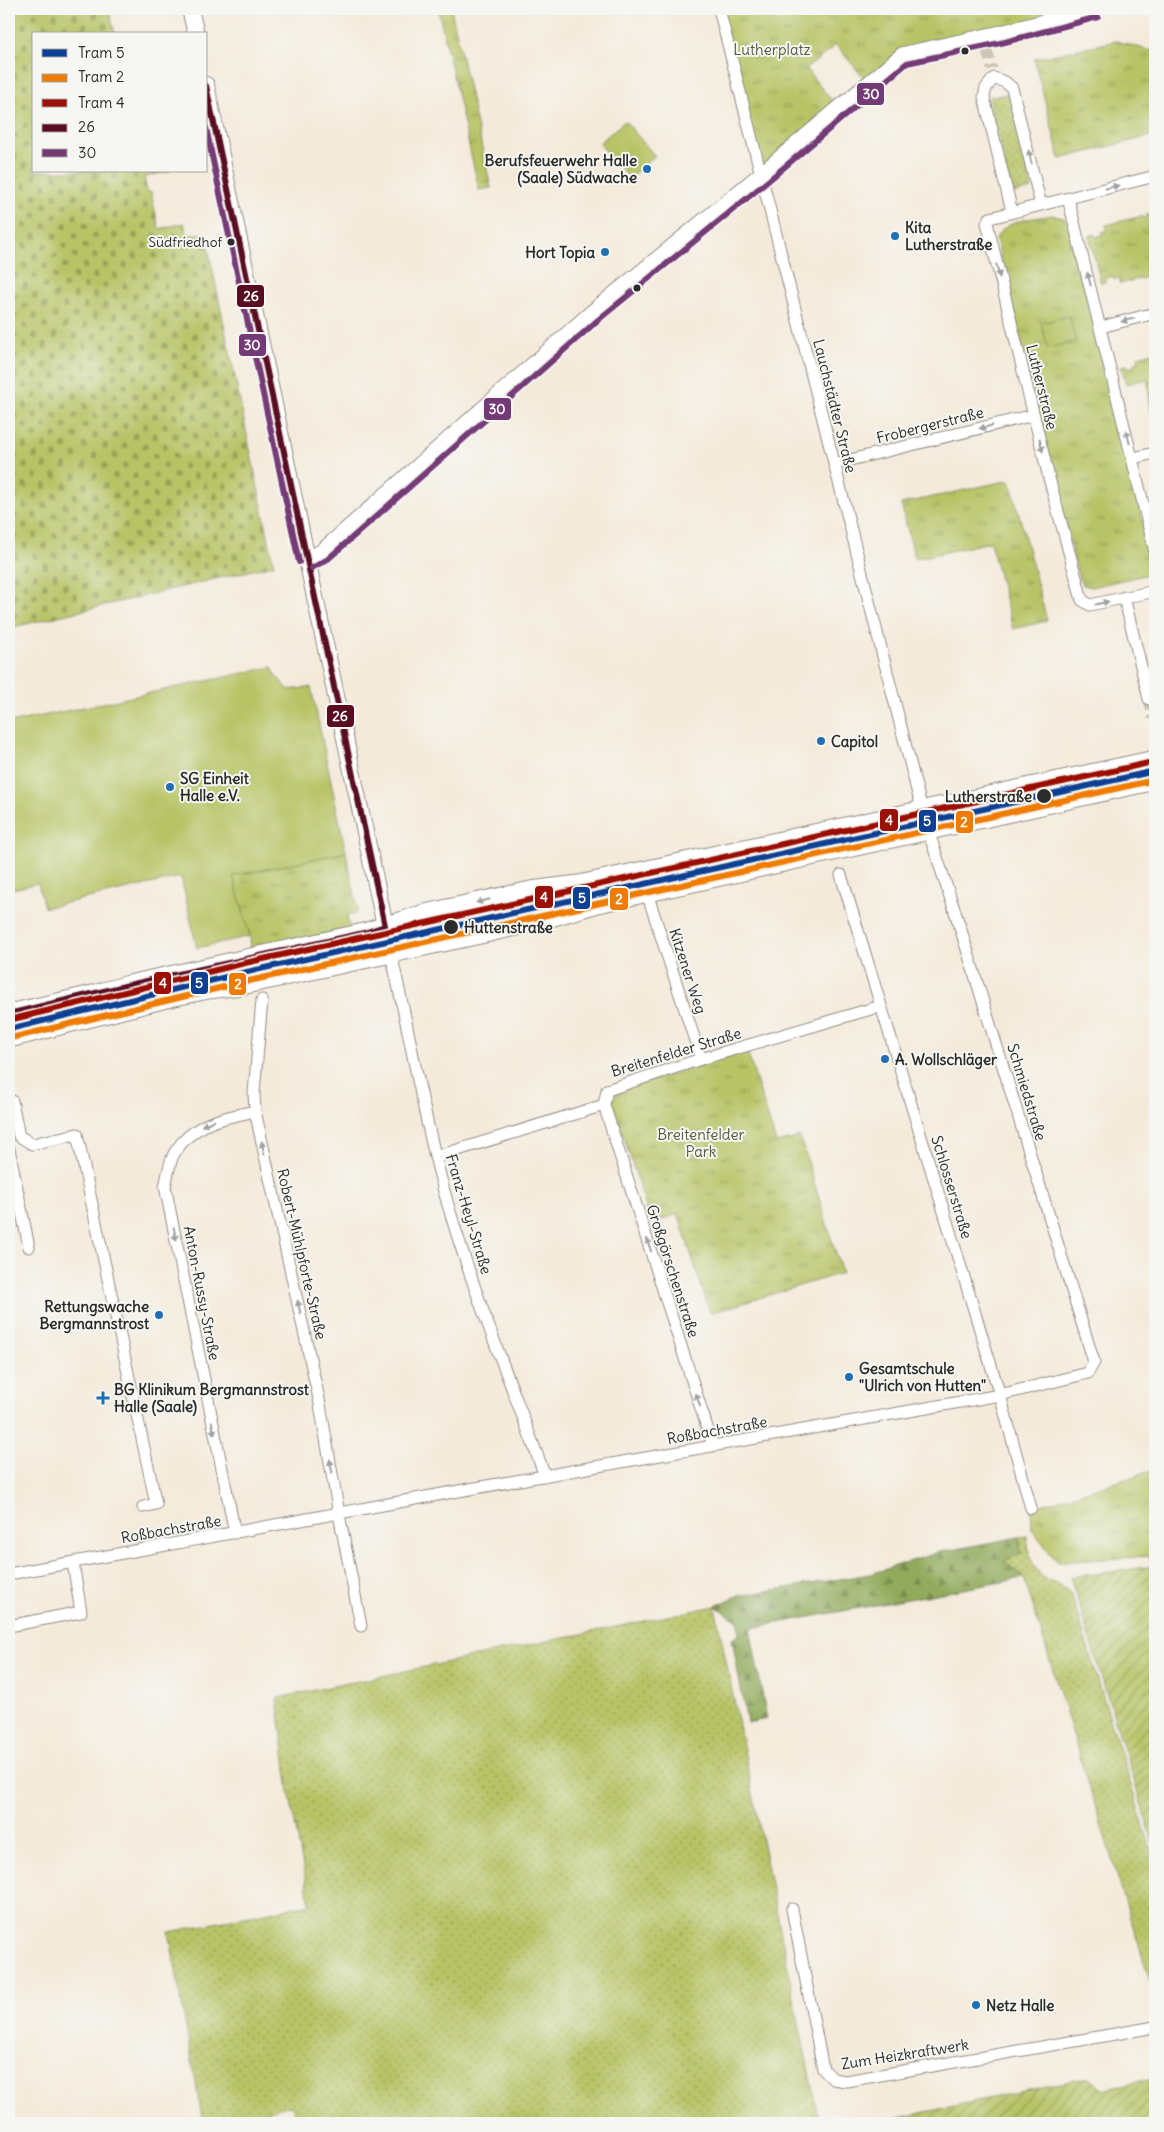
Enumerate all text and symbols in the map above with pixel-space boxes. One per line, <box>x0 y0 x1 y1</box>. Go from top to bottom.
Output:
legend <box>32 32 208 172</box>
park label: Lutherplatz <box>733 40 811 59</box>
text: Tram 5 <box>78 43 125 62</box>
unlabelled marker <box>960 46 970 56</box>
text: Tram 2 <box>78 67 124 86</box>
line badge: 30 <box>856 82 885 106</box>
text: 30 <box>862 85 880 103</box>
text: Tram 4 <box>78 93 125 112</box>
text: 26 <box>78 117 95 136</box>
text: 30 <box>78 143 96 162</box>
one-way arrow <box>1025 150 1033 165</box>
place label: Berufsfeuerwehr Halle (Saale) Südwache <box>485 151 637 188</box>
marker: Berufsfeuerwehr Halle (Saale) Südwache <box>641 163 653 175</box>
one-way arrow <box>1104 183 1119 191</box>
place label: Kita Lutherstraße <box>905 218 992 254</box>
marker: Kita Lutherstraße <box>889 230 901 242</box>
place label: Südfriedhof <box>148 233 222 251</box>
marker: Südfriedhof <box>226 237 236 247</box>
place label: Hort Topia <box>525 243 595 263</box>
marker: Hort Topia <box>599 246 611 258</box>
one-way arrow <box>994 263 1002 278</box>
one-way arrow <box>1084 271 1092 286</box>
unlabelled marker <box>632 283 642 293</box>
line badge: 26 <box>236 284 265 308</box>
text: 26 <box>243 287 259 305</box>
one-way arrow <box>1121 316 1136 324</box>
line badge: 30 <box>238 333 267 357</box>
text: 30 <box>243 336 261 354</box>
street label: Lauchstädter Straße <box>809 337 861 475</box>
street label: Lutherstraße <box>1022 342 1062 432</box>
line badge: 30 <box>483 397 512 421</box>
text: 30 <box>488 400 506 418</box>
street label: Frobergerstraße <box>874 402 986 448</box>
one-way arrow <box>979 423 994 431</box>
one-way arrow <box>1124 429 1132 444</box>
one-way arrow <box>1037 438 1045 453</box>
one-way arrow <box>1095 598 1111 606</box>
line badge: 26 <box>326 704 355 728</box>
text: 26 <box>332 707 348 725</box>
place label: Capitol <box>831 732 878 752</box>
marker: Capitol <box>815 735 827 747</box>
place label: SG Einheit Halle e.V. <box>180 769 250 805</box>
marker: SG Einheit Halle e.V. <box>164 781 176 793</box>
place label: Lutherstraße <box>945 787 1032 806</box>
marker: Lutherstraße <box>1035 787 1053 805</box>
line badge: 4 <box>879 808 899 832</box>
line badge: 5 <box>918 809 937 833</box>
line badge: 2 <box>955 810 974 834</box>
text: 4 <box>885 811 893 829</box>
text: 5 <box>923 812 931 830</box>
text: 2 <box>960 813 968 831</box>
line badge: 4 <box>534 885 554 909</box>
line badge: 5 <box>572 886 591 910</box>
line badge: 2 <box>609 887 629 911</box>
text: 4 <box>540 888 548 906</box>
text: 5 <box>578 889 586 907</box>
text: 2 <box>615 890 623 908</box>
one-way arrow <box>475 897 490 905</box>
marker: Huttenstraße <box>442 918 460 936</box>
place label: Huttenstraße <box>464 918 553 937</box>
street label: Kitzener Weg <box>665 926 711 1016</box>
line badge: 4 <box>153 971 172 995</box>
line badge: 5 <box>190 971 209 995</box>
line badge: 2 <box>228 972 247 996</box>
text: 4 <box>159 974 167 992</box>
text: 5 <box>195 974 203 992</box>
text: 2 <box>234 975 242 993</box>
street label: Breitenfelder Straße <box>609 1023 743 1081</box>
street label: Schmiedstraße <box>1003 1041 1051 1143</box>
place label: A. Wollschläger <box>895 1050 998 1070</box>
marker: A. Wollschläger <box>879 1053 891 1065</box>
one-way arrow <box>201 1119 215 1127</box>
park label: Breitenfelder Park <box>657 1125 745 1161</box>
street label: Schlosserstraße <box>927 1133 977 1241</box>
one-way arrow <box>259 1140 267 1155</box>
street label: Franz-Heyl-Straße <box>442 1152 496 1276</box>
street label: Robert-Mühlpforte-Straße <box>273 1167 331 1341</box>
street label: Großgörschenstraße <box>643 1202 703 1340</box>
street label: Anton-Russy-Straße <box>180 1224 224 1362</box>
one-way arrow <box>171 1226 179 1242</box>
one-way arrow <box>644 1237 652 1252</box>
place label: Rettungswache Bergmannstrost <box>39 1297 150 1334</box>
one-way arrow <box>294 1298 302 1314</box>
marker: Rettungswache Bergmannstrost <box>153 1309 165 1321</box>
place label: Gesamtschule "Ulrich von Hutten" <box>859 1359 986 1395</box>
marker: Gesamtschule "Ulrich von Hutten" <box>843 1371 855 1383</box>
place label: BG Klinikum Bergmannstrost Halle (Saale) <box>114 1380 310 1417</box>
marker: BG Klinikum Bergmannstrost Halle (Saale) <box>96 1391 110 1405</box>
one-way arrow <box>694 1392 702 1407</box>
street label: Roßbachstraße <box>665 1412 769 1448</box>
one-way arrow <box>210 1420 218 1436</box>
one-way arrow <box>326 1457 334 1473</box>
street label: Roßbachstraße <box>119 1511 223 1547</box>
place label: Netz Halle <box>986 1996 1054 2015</box>
marker: Netz Halle <box>970 1999 982 2011</box>
street label: Zum Heizkraftwerk <box>840 2034 970 2073</box>

